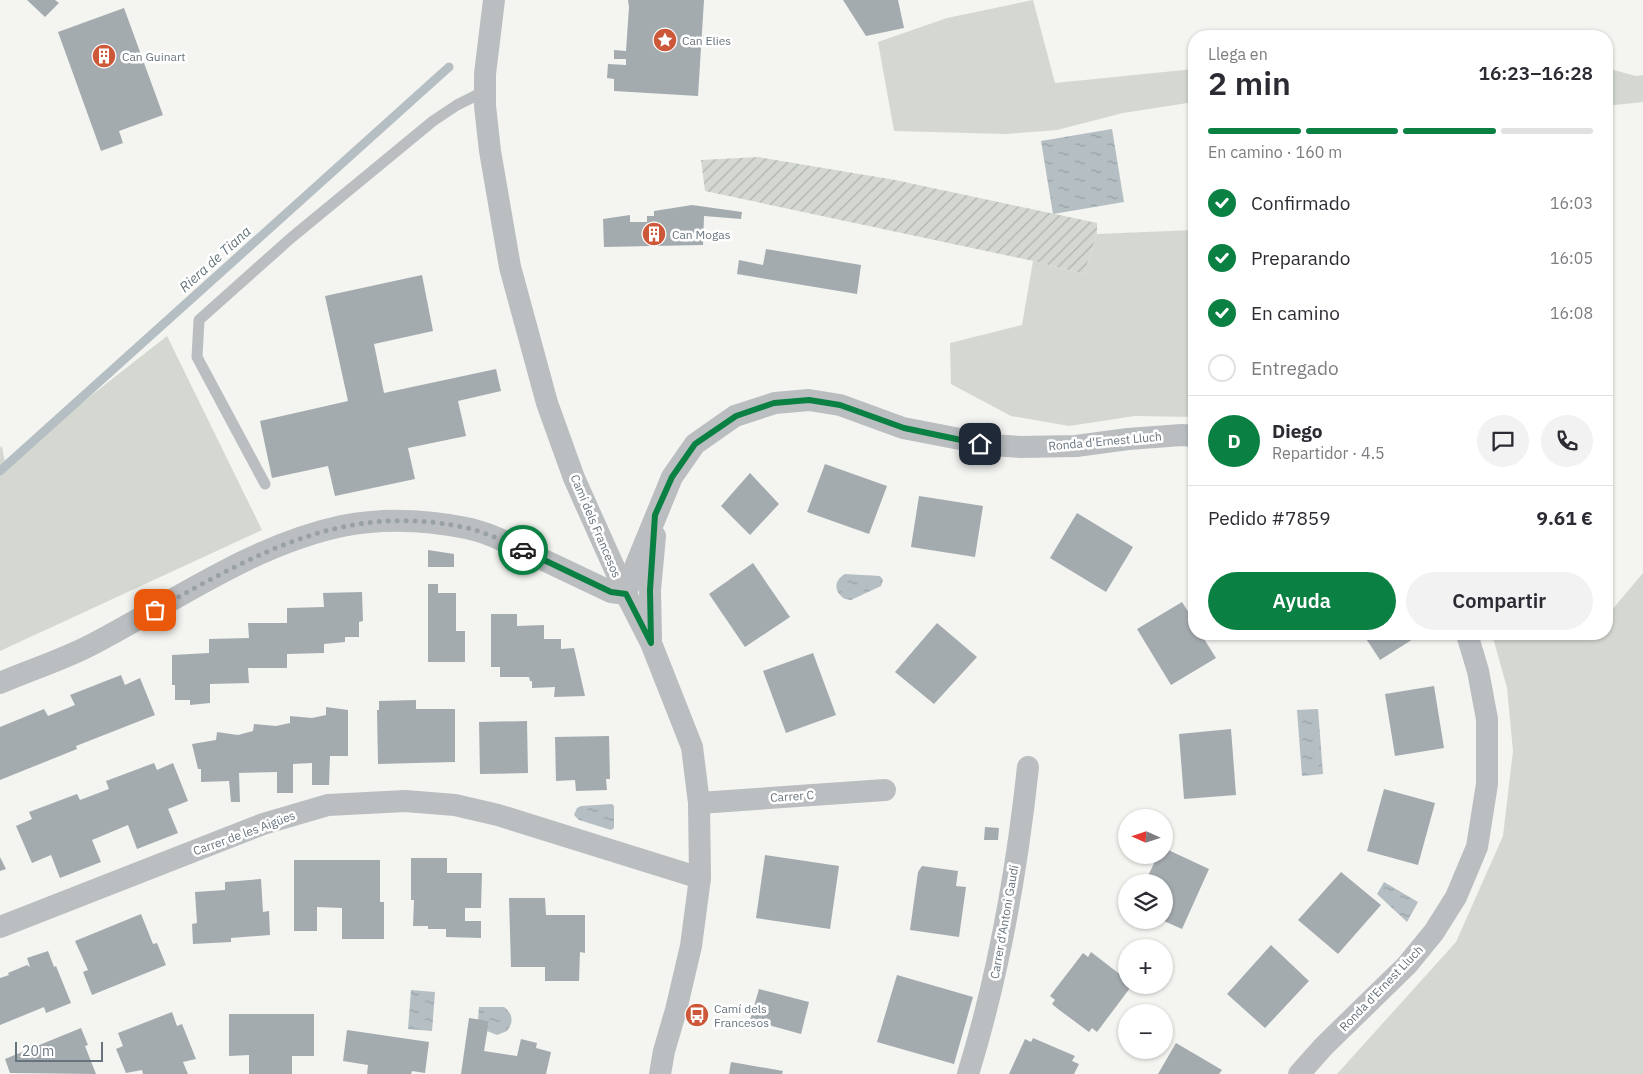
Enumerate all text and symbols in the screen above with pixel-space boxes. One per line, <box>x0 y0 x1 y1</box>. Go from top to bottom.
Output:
place icon: Can Elies <box>652 27 678 53</box>
place label: Can Elies <box>682 33 731 48</box>
building icon: Can Guinart <box>91 43 117 69</box>
text: Llega en <box>1208 44 1268 64</box>
place label: Can Guinart <box>122 49 186 64</box>
text: 16:23–16:28 <box>1479 61 1593 85</box>
text: 2 min <box>1208 62 1291 104</box>
text: En camino · 160 m <box>1208 142 1342 162</box>
icon: check <box>1208 189 1236 217</box>
text: Confirmado <box>1251 191 1350 215</box>
text: 16:03 <box>1550 193 1593 213</box>
building icon: Can Mogas <box>641 221 667 247</box>
water label: Riera de Tiana <box>175 222 255 296</box>
place label: Can Mogas <box>672 227 731 242</box>
icon: check <box>1208 244 1236 272</box>
text: Preparando <box>1251 246 1350 270</box>
text: 16:05 <box>1550 248 1593 268</box>
icon: check <box>1208 299 1236 327</box>
text: En camino <box>1251 301 1340 325</box>
text: 16:08 <box>1550 303 1593 323</box>
text: Entregado <box>1251 356 1339 380</box>
button: chat <box>1477 415 1529 467</box>
button: phone <box>1541 415 1593 467</box>
text: Diego <box>1272 419 1322 443</box>
pin <box>959 423 1001 465</box>
street label: Ronda d'Ernest Lluch <box>1048 429 1162 453</box>
text: D <box>1227 429 1241 453</box>
icon: home <box>966 430 994 458</box>
text: Repartidor · 4.5 <box>1272 443 1385 463</box>
street label: Camí dels Francesos <box>567 472 625 580</box>
text: Pedido #7859 <box>1208 506 1331 530</box>
text: 9.61 € <box>1537 506 1593 530</box>
courier <box>498 525 548 575</box>
icon: car <box>509 536 537 564</box>
button: Ayuda <box>1208 572 1396 630</box>
button: Compartir <box>1406 572 1593 630</box>
pin <box>134 589 176 631</box>
icon: bag <box>141 596 169 624</box>
street label: Carrer C <box>770 787 815 805</box>
street label: Carrer de les Aigües <box>191 808 297 858</box>
north arrow <box>1118 809 1172 864</box>
map controls <box>1118 809 1173 1059</box>
street label: Carrer d'Antoni Gaudí <box>987 864 1021 980</box>
button: layers <box>1118 874 1173 929</box>
button: + <box>1118 939 1173 994</box>
street label: Ronda d'Ernest Lluch <box>1336 942 1426 1034</box>
place label: Camí dels Francesos <box>714 1001 769 1030</box>
bus stop icon: Camí dels Francesos <box>684 1002 710 1028</box>
button: − <box>1118 1004 1173 1059</box>
scale bar <box>15 1039 102 1062</box>
text: 20 m <box>22 1042 54 1060</box>

